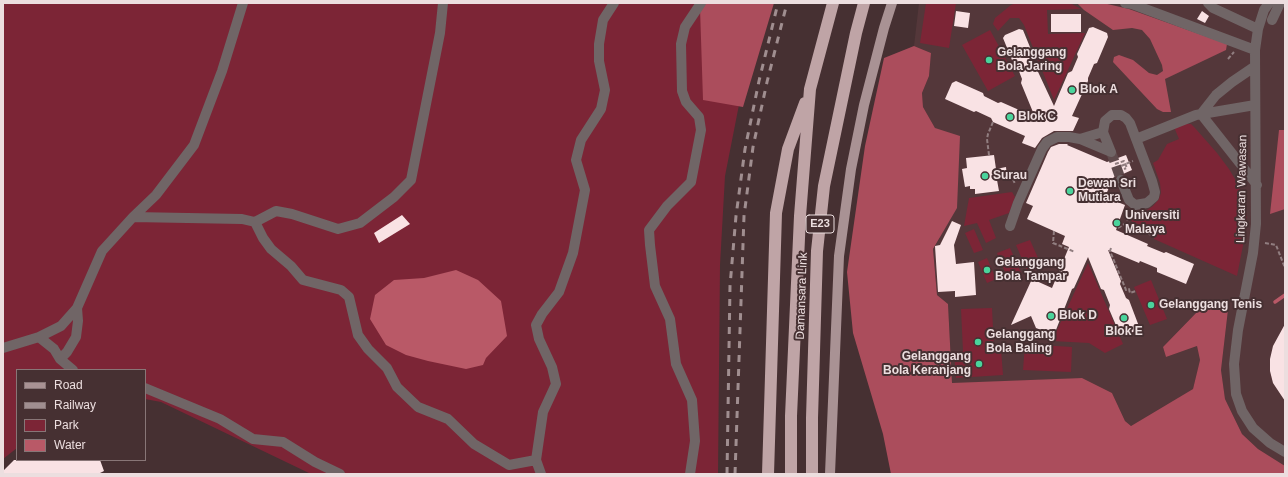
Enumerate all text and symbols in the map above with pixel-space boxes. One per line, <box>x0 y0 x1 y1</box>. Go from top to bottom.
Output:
place label: Gelanggang Bola Jaring <box>997 46 1066 74</box>
marker: Gelanggang Bola Jaring <box>984 55 994 65</box>
place label: Blok A <box>1080 83 1118 97</box>
marker: Blok A <box>1067 85 1077 95</box>
place label: Blok C <box>1018 110 1056 124</box>
marker: Blok C <box>1005 112 1015 122</box>
street label: Lingkaran Wawasan <box>1234 135 1250 243</box>
place label: Surau <box>993 169 1027 183</box>
marker: Surau <box>980 171 990 181</box>
place label: Dewan Sri Mutiara <box>1078 177 1136 205</box>
marker: Dewan Sri Mutiara <box>1065 186 1075 196</box>
place label: Universiti Malaya <box>1125 209 1180 237</box>
road number: E23 <box>806 215 834 233</box>
marker: Universiti Malaya <box>1112 218 1122 228</box>
street label: Damansara Link <box>793 252 811 340</box>
place label: Gelanggang Bola Tampar <box>995 256 1067 284</box>
marker: Gelanggang Bola Tampar <box>982 265 992 275</box>
place label: Gelanggang Tenis <box>1159 298 1262 312</box>
marker: Gelanggang Tenis <box>1146 300 1156 310</box>
place label: Blok D <box>1059 309 1097 323</box>
marker: Blok D <box>1046 311 1056 321</box>
marker: Blok E <box>1119 313 1129 323</box>
place label: Blok E <box>1105 325 1143 339</box>
place label: Gelanggang Bola Baling <box>986 328 1055 356</box>
marker: Gelanggang Bola Baling <box>973 337 983 347</box>
place label: Gelanggang Bola Keranjang <box>883 350 971 378</box>
marker: Gelanggang Bola Keranjang <box>974 359 984 369</box>
legend <box>16 369 146 461</box>
text: Road <box>54 378 83 392</box>
text: Railway <box>54 398 96 412</box>
text: Park <box>54 418 79 432</box>
text: Water <box>54 438 86 452</box>

